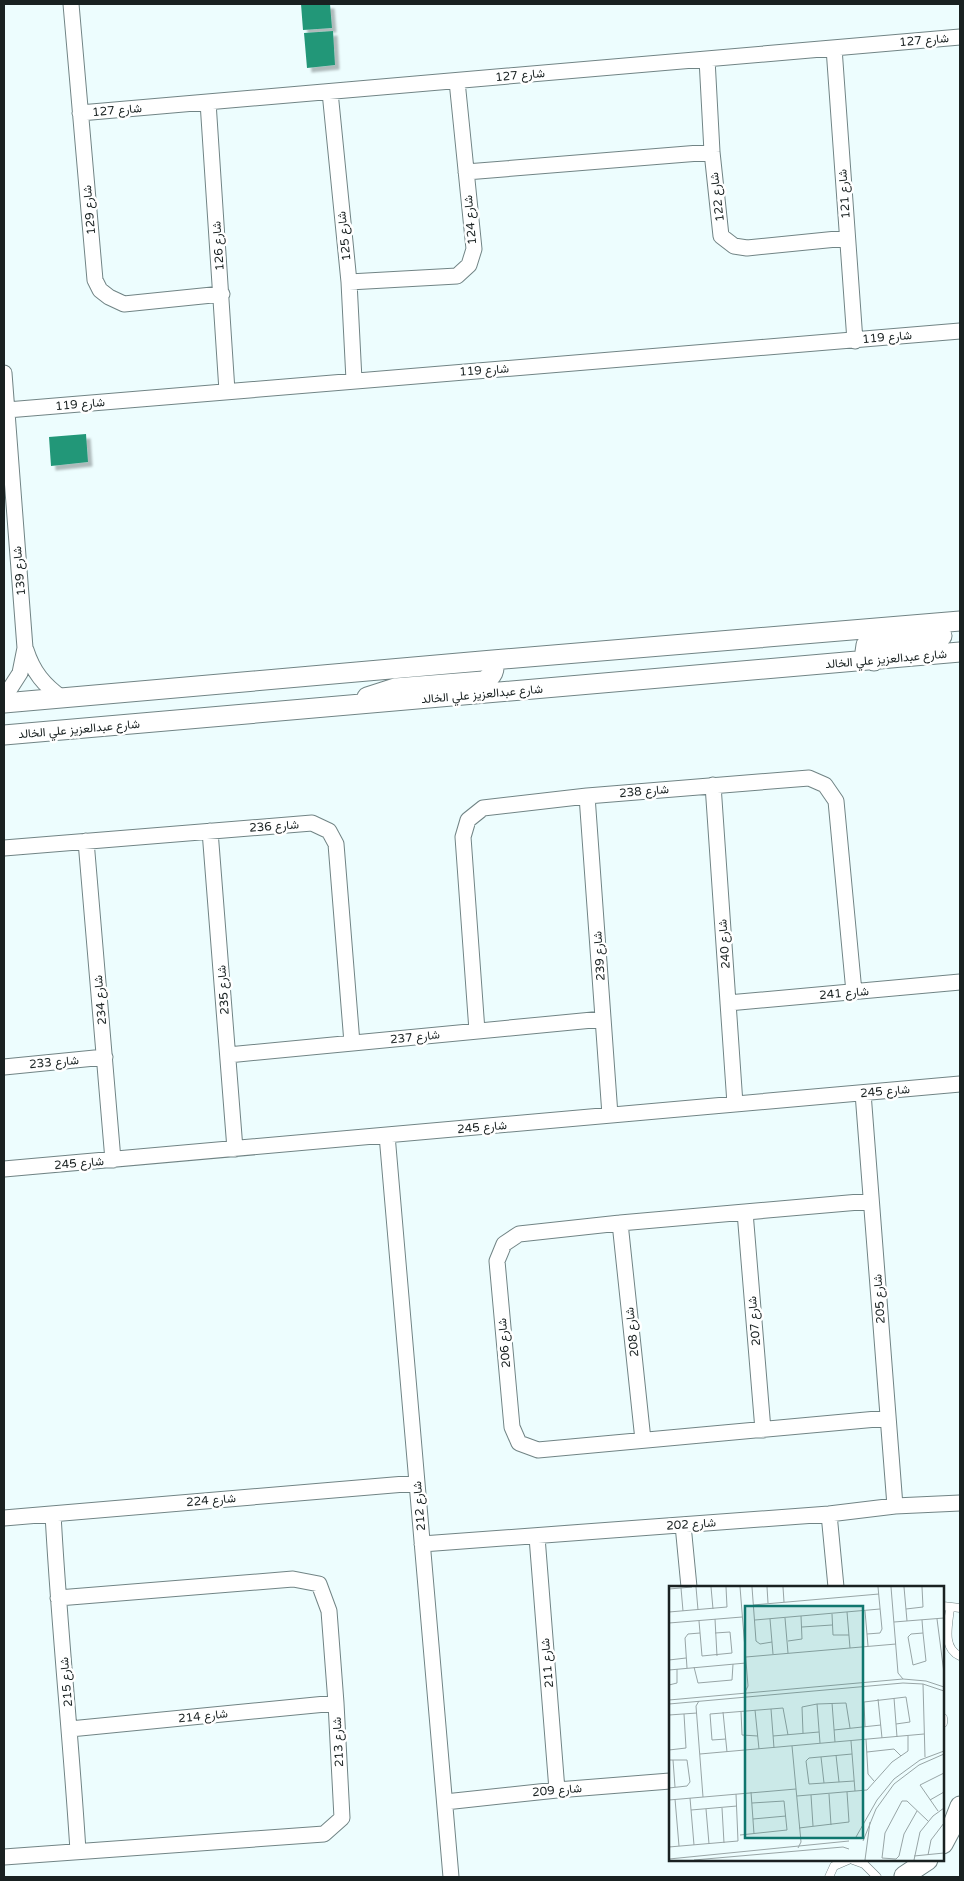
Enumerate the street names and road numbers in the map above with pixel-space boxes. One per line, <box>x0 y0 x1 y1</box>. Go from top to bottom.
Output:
street label: شارع 127 <box>899 31 950 51</box>
street label: شارع 127 <box>495 66 546 86</box>
street label: شارع 127 <box>92 101 143 121</box>
street label: شارع 121 <box>835 168 855 219</box>
street label: شارع 122 <box>707 171 729 223</box>
street label: شارع 129 <box>80 184 100 235</box>
street label: شارع 124 <box>461 194 481 245</box>
street label: شارع 125 <box>334 210 356 262</box>
street label: شارع 126 <box>209 220 229 271</box>
street label: شارع 119 <box>862 328 913 348</box>
street label: شارع 119 <box>459 361 510 381</box>
street label: شارع 119 <box>55 395 106 415</box>
street label: شارع 139 <box>10 545 30 596</box>
street label: شارع عبدالعزيز علي الخالد <box>825 647 948 674</box>
street label: شارع عبدالعزيز علي الخالد <box>421 682 544 709</box>
street label: شارع عبدالعزيز علي الخالد <box>18 717 141 744</box>
street label: شارع 238 <box>619 782 670 802</box>
street label: شارع 236 <box>249 817 300 837</box>
street label: شارع 240 <box>715 918 735 969</box>
street label: شارع 239 <box>590 930 610 981</box>
street label: شارع 235 <box>214 964 234 1015</box>
street label: شارع 234 <box>91 974 111 1025</box>
street label: شارع 241 <box>819 984 870 1004</box>
street label: شارع 237 <box>389 1027 441 1049</box>
street label: شارع 233 <box>29 1053 80 1073</box>
street label: شارع 245 <box>860 1082 911 1102</box>
street label: شارع 245 <box>457 1118 508 1138</box>
street label: شارع 245 <box>54 1154 105 1174</box>
street label: شارع 205 <box>870 1273 890 1324</box>
street label: شارع 207 <box>745 1295 765 1346</box>
street label: شارع 208 <box>622 1306 644 1358</box>
street label: شارع 206 <box>495 1317 515 1368</box>
street label: شارع 212 <box>410 1480 430 1531</box>
street label: شارع 224 <box>186 1491 237 1511</box>
street label: شارع 202 <box>666 1515 717 1535</box>
street label: شارع 211 <box>538 1637 558 1688</box>
street label: شارع 215 <box>57 1656 77 1707</box>
street label: شارع 214 <box>177 1706 229 1728</box>
street label: شارع 213 <box>330 1717 348 1767</box>
street label: شارع 209 <box>532 1781 583 1801</box>

